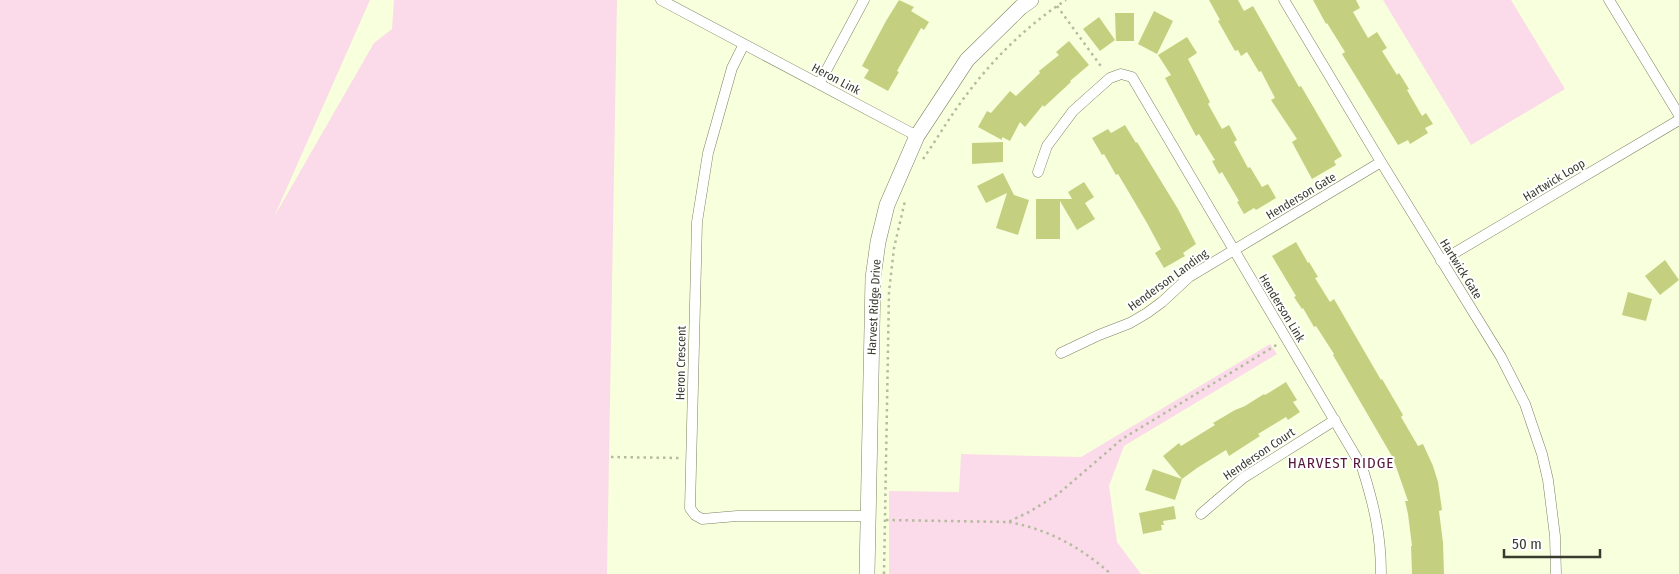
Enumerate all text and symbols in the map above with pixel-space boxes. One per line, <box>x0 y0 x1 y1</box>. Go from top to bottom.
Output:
street label: Heron Link <box>809 60 863 98</box>
street label: Hartwick Loop <box>1520 156 1588 204</box>
street label: Henderson Gate <box>1264 170 1338 222</box>
street label: Hartwick Gate <box>1437 236 1485 302</box>
street label: Henderson Landing <box>1125 246 1211 314</box>
street label: Harvest Ridge Drive <box>864 259 884 355</box>
street label: Henderson Link <box>1256 272 1308 345</box>
street label: Heron Crescent <box>673 326 689 400</box>
street label: Henderson Court <box>1221 425 1297 483</box>
district label: HARVEST RIDGE <box>1288 454 1394 472</box>
scale bar <box>1504 526 1600 558</box>
text: 50 m <box>1512 535 1542 553</box>

